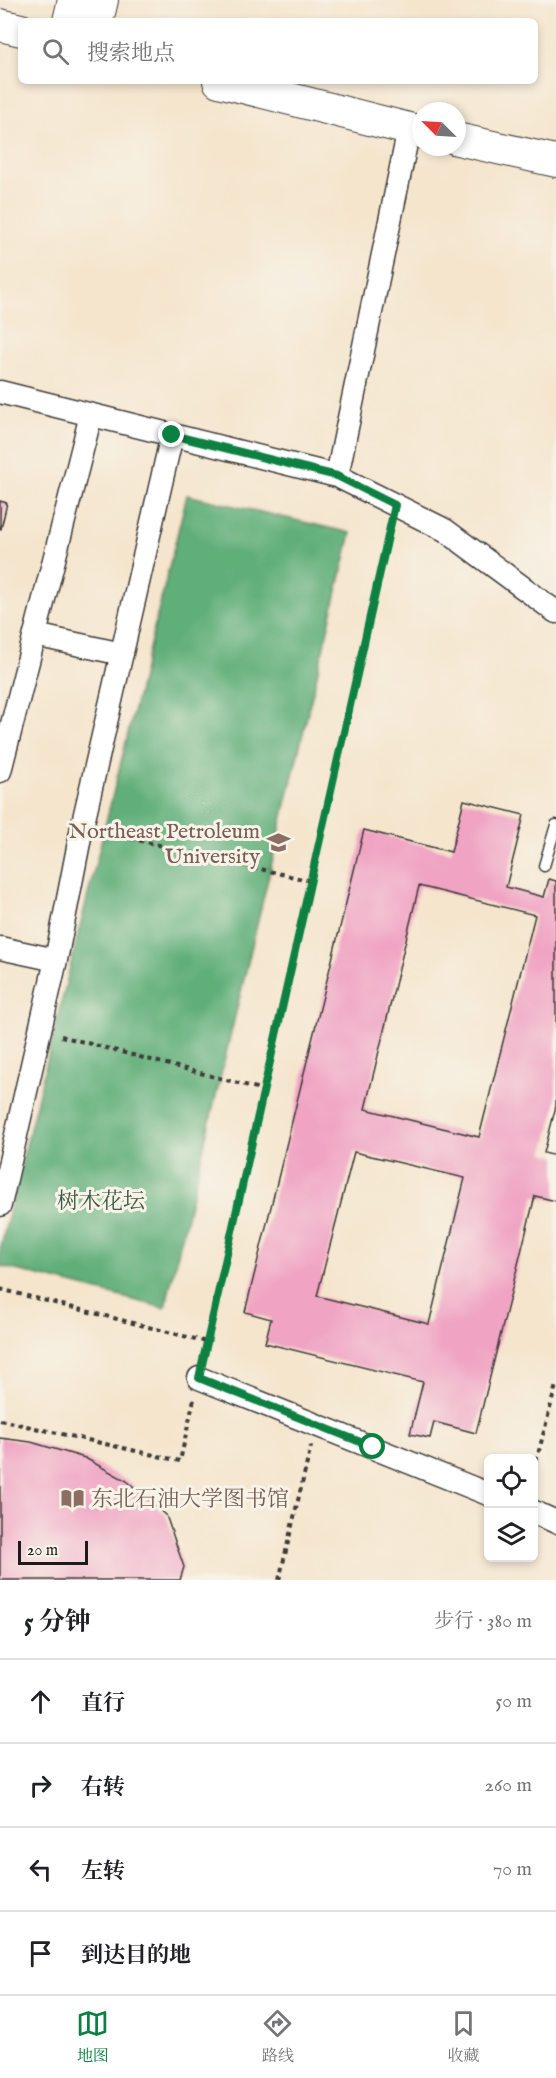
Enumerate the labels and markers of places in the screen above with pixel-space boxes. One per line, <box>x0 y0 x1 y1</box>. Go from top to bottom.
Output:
place label: Northeast Petroleum University <box>68 818 260 871</box>
school or university icon: Northeast Petroleum University <box>265 830 291 856</box>
library icon: 东北石油大学图书馆 <box>60 1485 86 1511</box>
place label: 东北石油大学图书馆 <box>91 1486 289 1514</box>

